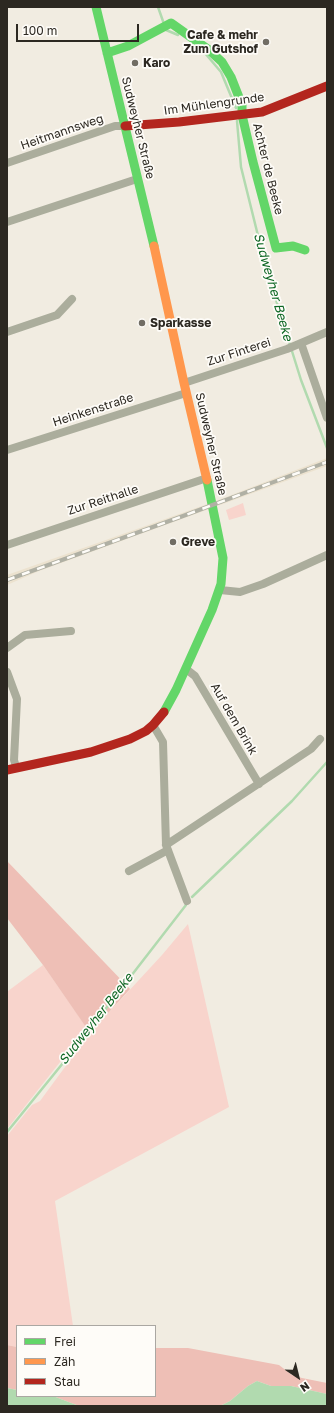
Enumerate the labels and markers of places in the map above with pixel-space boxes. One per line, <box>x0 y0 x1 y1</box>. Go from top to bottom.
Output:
place label: Cafe & mehr Zum Gutshof <box>184 28 258 56</box>
marker: Cafe & mehr Zum Gutshof <box>261 37 271 47</box>
place label: Karo <box>143 56 170 70</box>
marker: Karo <box>130 58 140 68</box>
place label: Sparkasse <box>150 316 211 330</box>
marker: Sparkasse <box>137 318 147 328</box>
place label: Greve <box>181 535 215 549</box>
marker: Greve <box>168 537 178 547</box>

